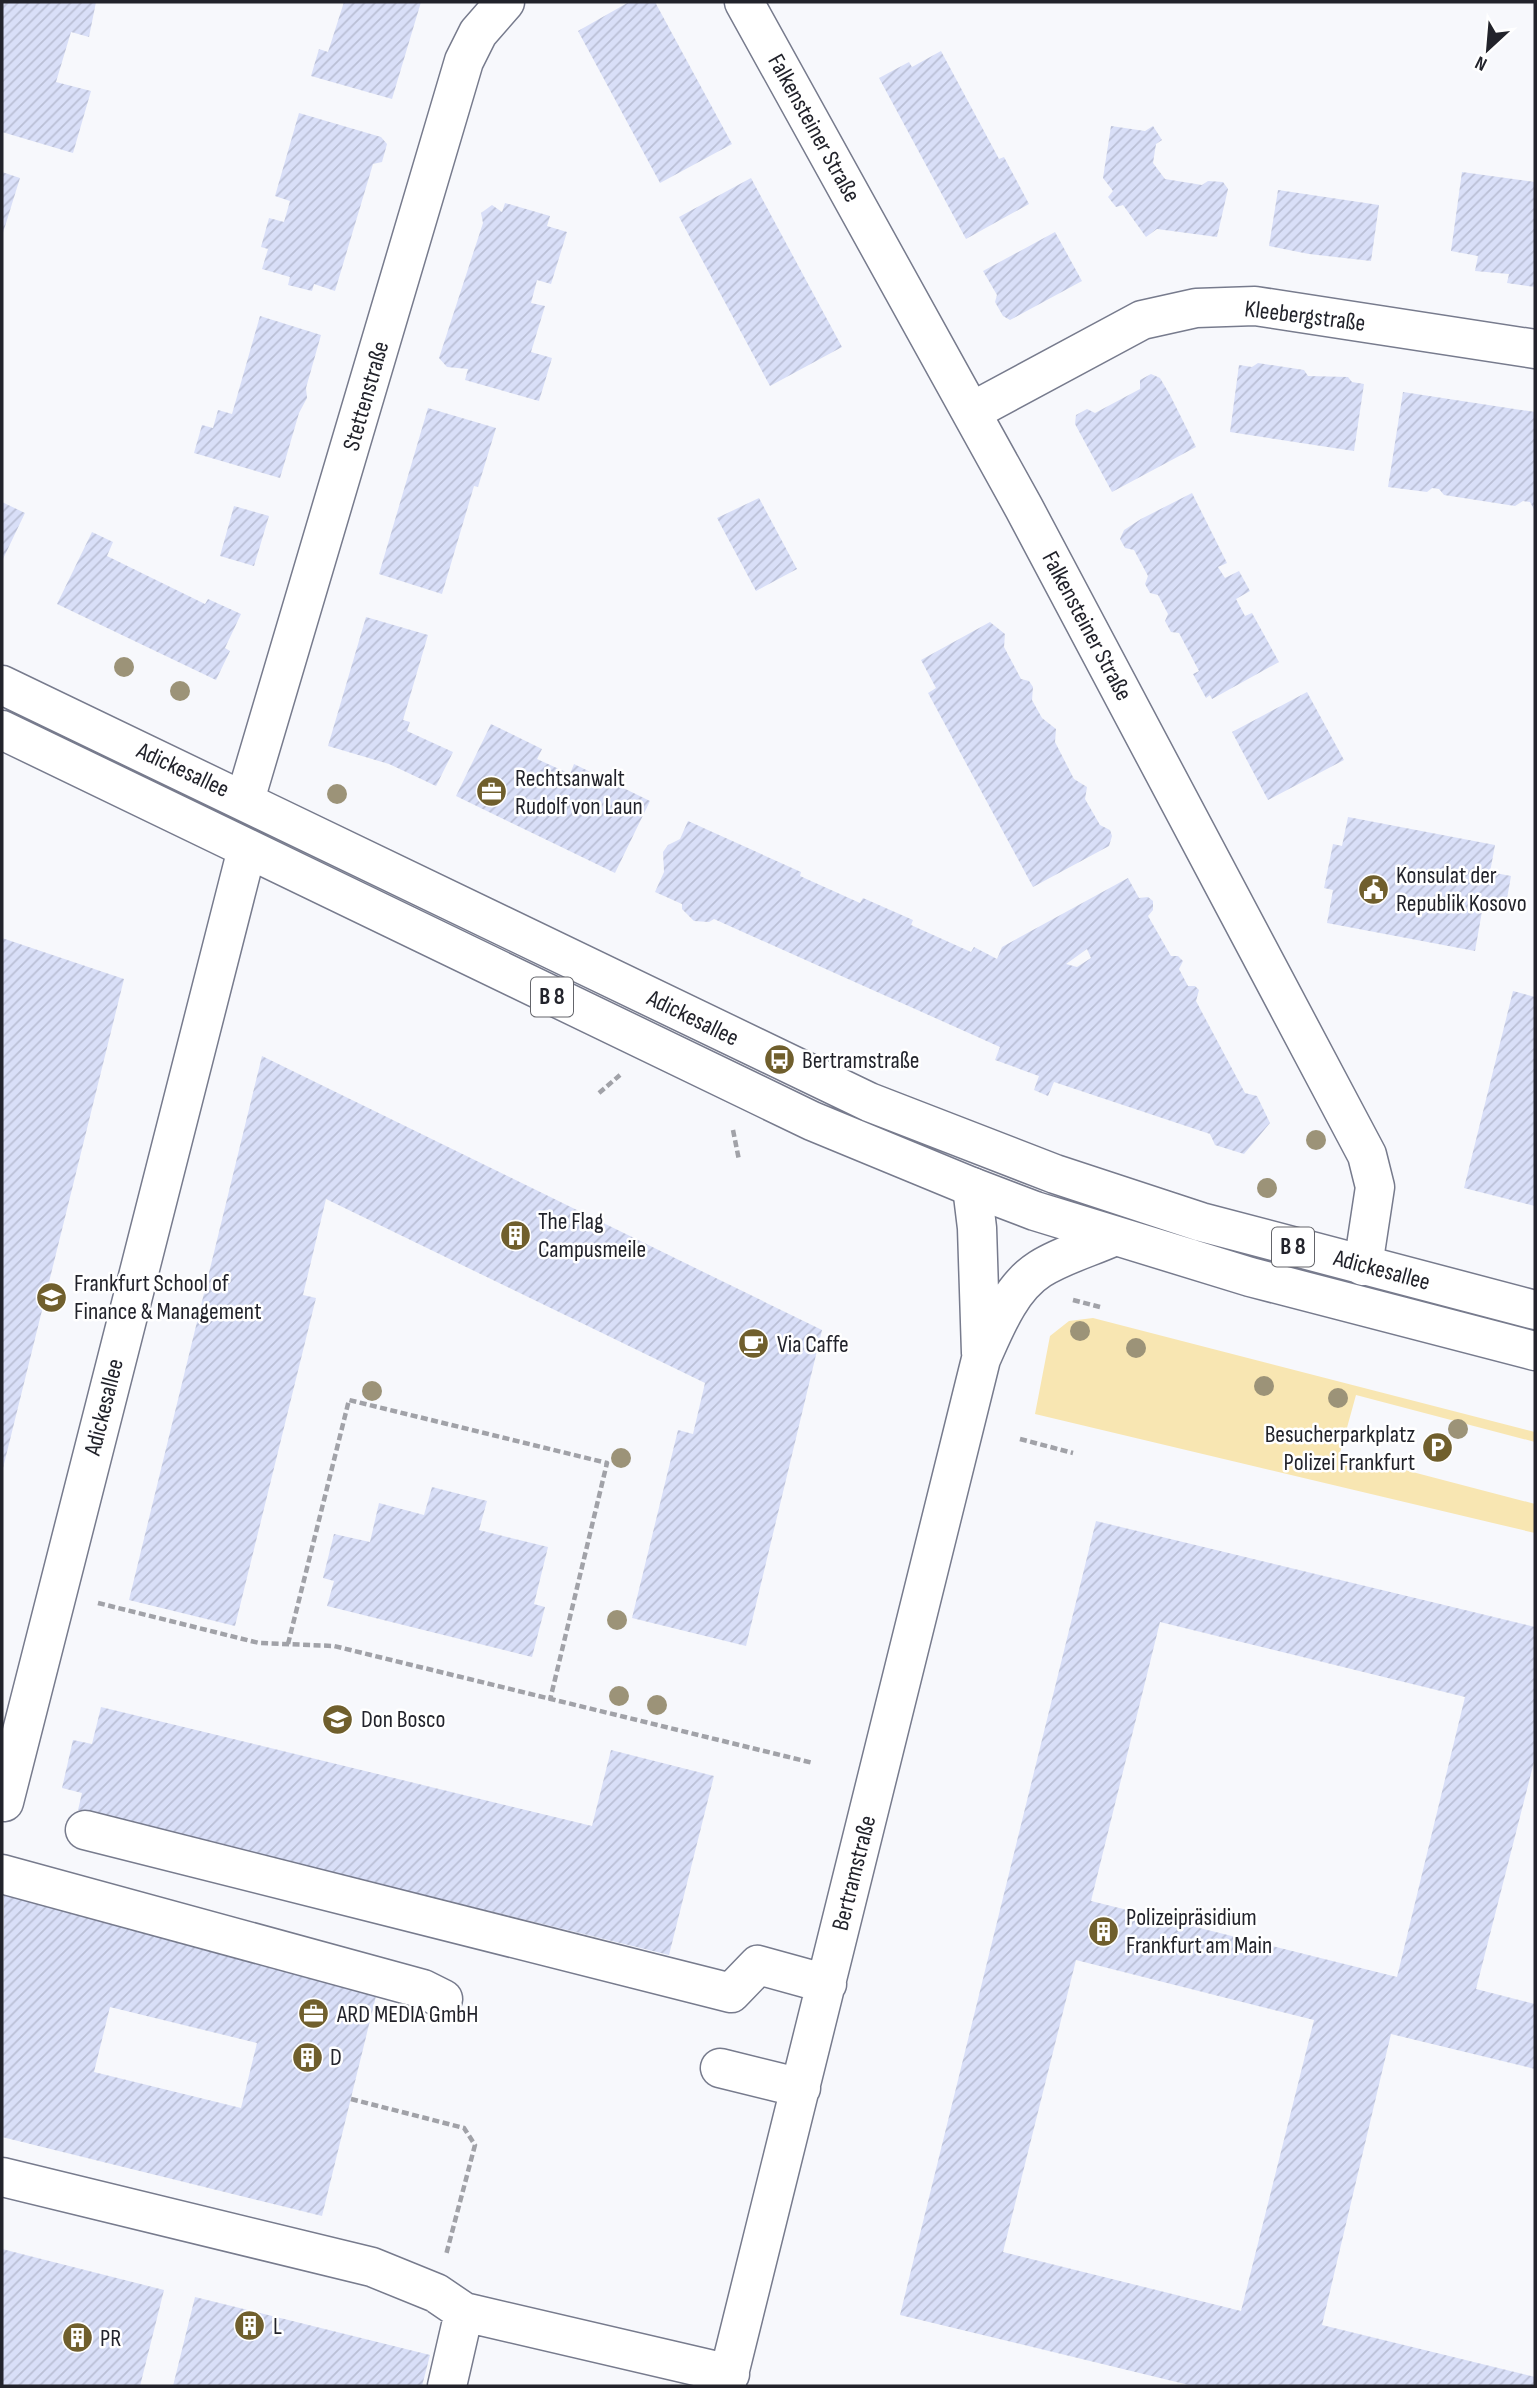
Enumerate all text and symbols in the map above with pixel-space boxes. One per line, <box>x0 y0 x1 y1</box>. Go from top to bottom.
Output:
north arrow <box>1453 14 1523 84</box>
street label: Falkensteiner Straße <box>761 49 867 207</box>
text: N <box>1472 50 1491 75</box>
street label: Kleebergstraße <box>1243 294 1367 338</box>
street label: Stettenstraße <box>337 338 395 454</box>
street label: Falkensteiner Straße <box>1036 547 1138 705</box>
street label: Adickesallee <box>131 736 234 804</box>
place label: Rechtsanwalt Rudolf von Laun <box>515 764 643 821</box>
office icon: Rechtsanwalt Rudolf von Laun <box>475 775 509 809</box>
place label: Konsulat der Republik Kosovo <box>1396 861 1527 918</box>
public building icon: Konsulat der Republik Kosovo <box>1356 872 1390 906</box>
road number: B 8 <box>531 978 573 1016</box>
street label: Adickesallee <box>642 983 744 1053</box>
bus stop icon: Bertramstraße <box>762 1043 796 1077</box>
place label: Bertramstraße <box>802 1046 919 1075</box>
place label: The Flag Campusmeile <box>538 1207 646 1264</box>
building icon: The Flag Campusmeile <box>498 1218 532 1252</box>
road number: B 8 <box>1272 1228 1314 1266</box>
street label: Adickesallee <box>1330 1243 1433 1297</box>
place label: Frankfurt School of Finance & Management <box>74 1269 262 1326</box>
school or university icon: Frankfurt School of Finance & Management <box>34 1280 68 1314</box>
cafe icon: Via Caffe <box>737 1327 771 1361</box>
place label: Via Caffe <box>777 1330 849 1359</box>
street label: Adickesallee <box>78 1356 130 1459</box>
place label: Besucherparkplatz Polizei Frankfurt <box>1265 1420 1415 1477</box>
parking icon: Besucherparkplatz Polizei Frankfurt <box>1421 1431 1455 1465</box>
school or university icon: Don Bosco <box>321 1702 355 1736</box>
place label: Don Bosco <box>361 1705 446 1734</box>
street label: Bertramstraße <box>826 1813 882 1933</box>
place label: Polizeipräsidium Frankfurt am Main <box>1126 1903 1272 1960</box>
building icon: Polizeipräsidium Frankfurt am Main <box>1086 1914 1120 1948</box>
office icon: ARD MEDIA GmbH <box>297 1997 331 2031</box>
place label: ARD MEDIA GmbH <box>336 2000 478 2029</box>
building icon: D <box>290 2040 324 2074</box>
place label: D <box>330 2043 342 2072</box>
building icon: L <box>233 2309 267 2343</box>
place label: L <box>273 2312 282 2341</box>
building icon: PR <box>60 2321 94 2355</box>
place label: PR <box>100 2324 121 2353</box>

